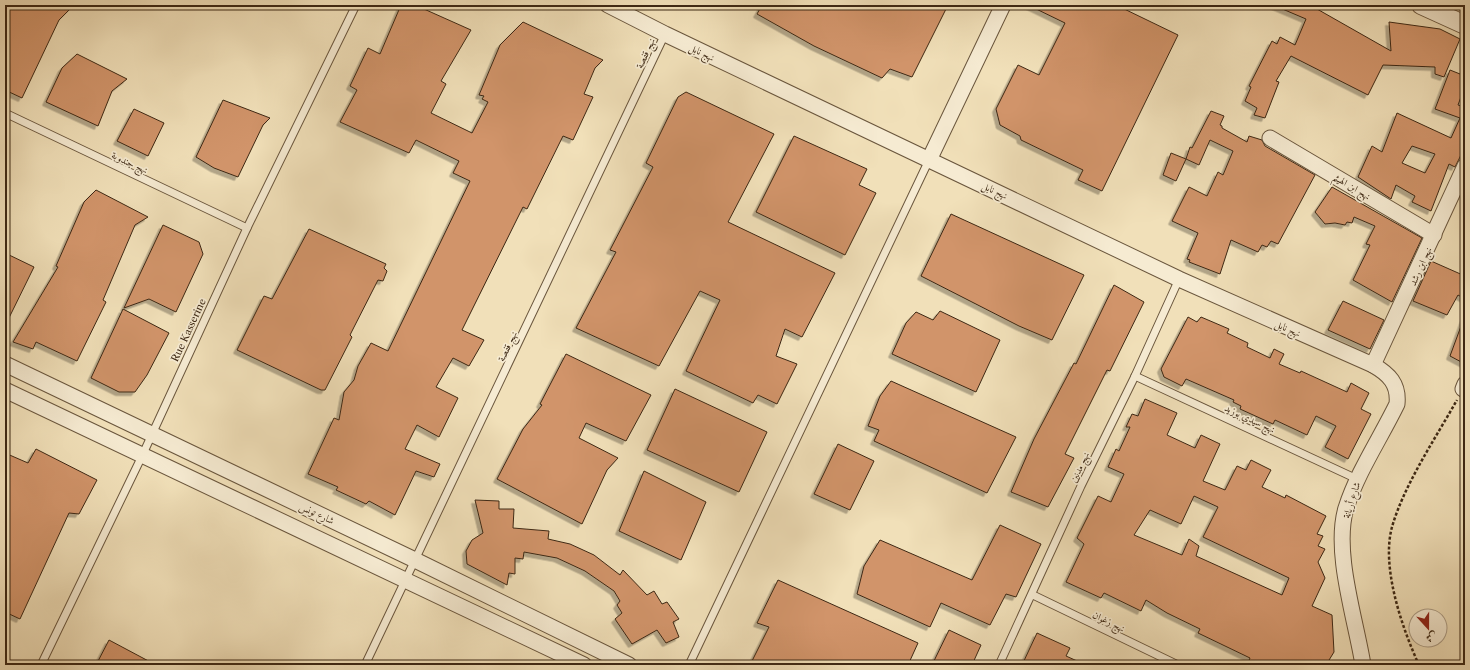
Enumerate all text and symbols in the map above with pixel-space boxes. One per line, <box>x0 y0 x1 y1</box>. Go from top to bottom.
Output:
street label: نهج قفصة <box>633 36 661 72</box>
street label: نهج نابل <box>686 41 717 67</box>
street label: نهج جندوبة <box>108 148 150 179</box>
street label: نهج ابن الهيثم <box>1329 170 1373 206</box>
street label: نهج نابل <box>979 179 1010 205</box>
street label: نهج ابن رشد <box>1406 245 1438 289</box>
street label: Rue Kasserine <box>168 296 209 364</box>
street label: نهج نابل <box>1272 317 1303 343</box>
street label: نهج قفصة <box>495 329 523 365</box>
street label: نهج سيدي بوزيد <box>1221 401 1277 439</box>
street label: نهج مدنين <box>1066 450 1095 486</box>
street label: شارع أريانة <box>1339 480 1366 521</box>
street label: شارع تونس <box>296 500 337 530</box>
street label: نهج زغوان <box>1089 608 1127 638</box>
north arrow <box>1408 608 1448 648</box>
text: ش <box>1424 629 1439 646</box>

